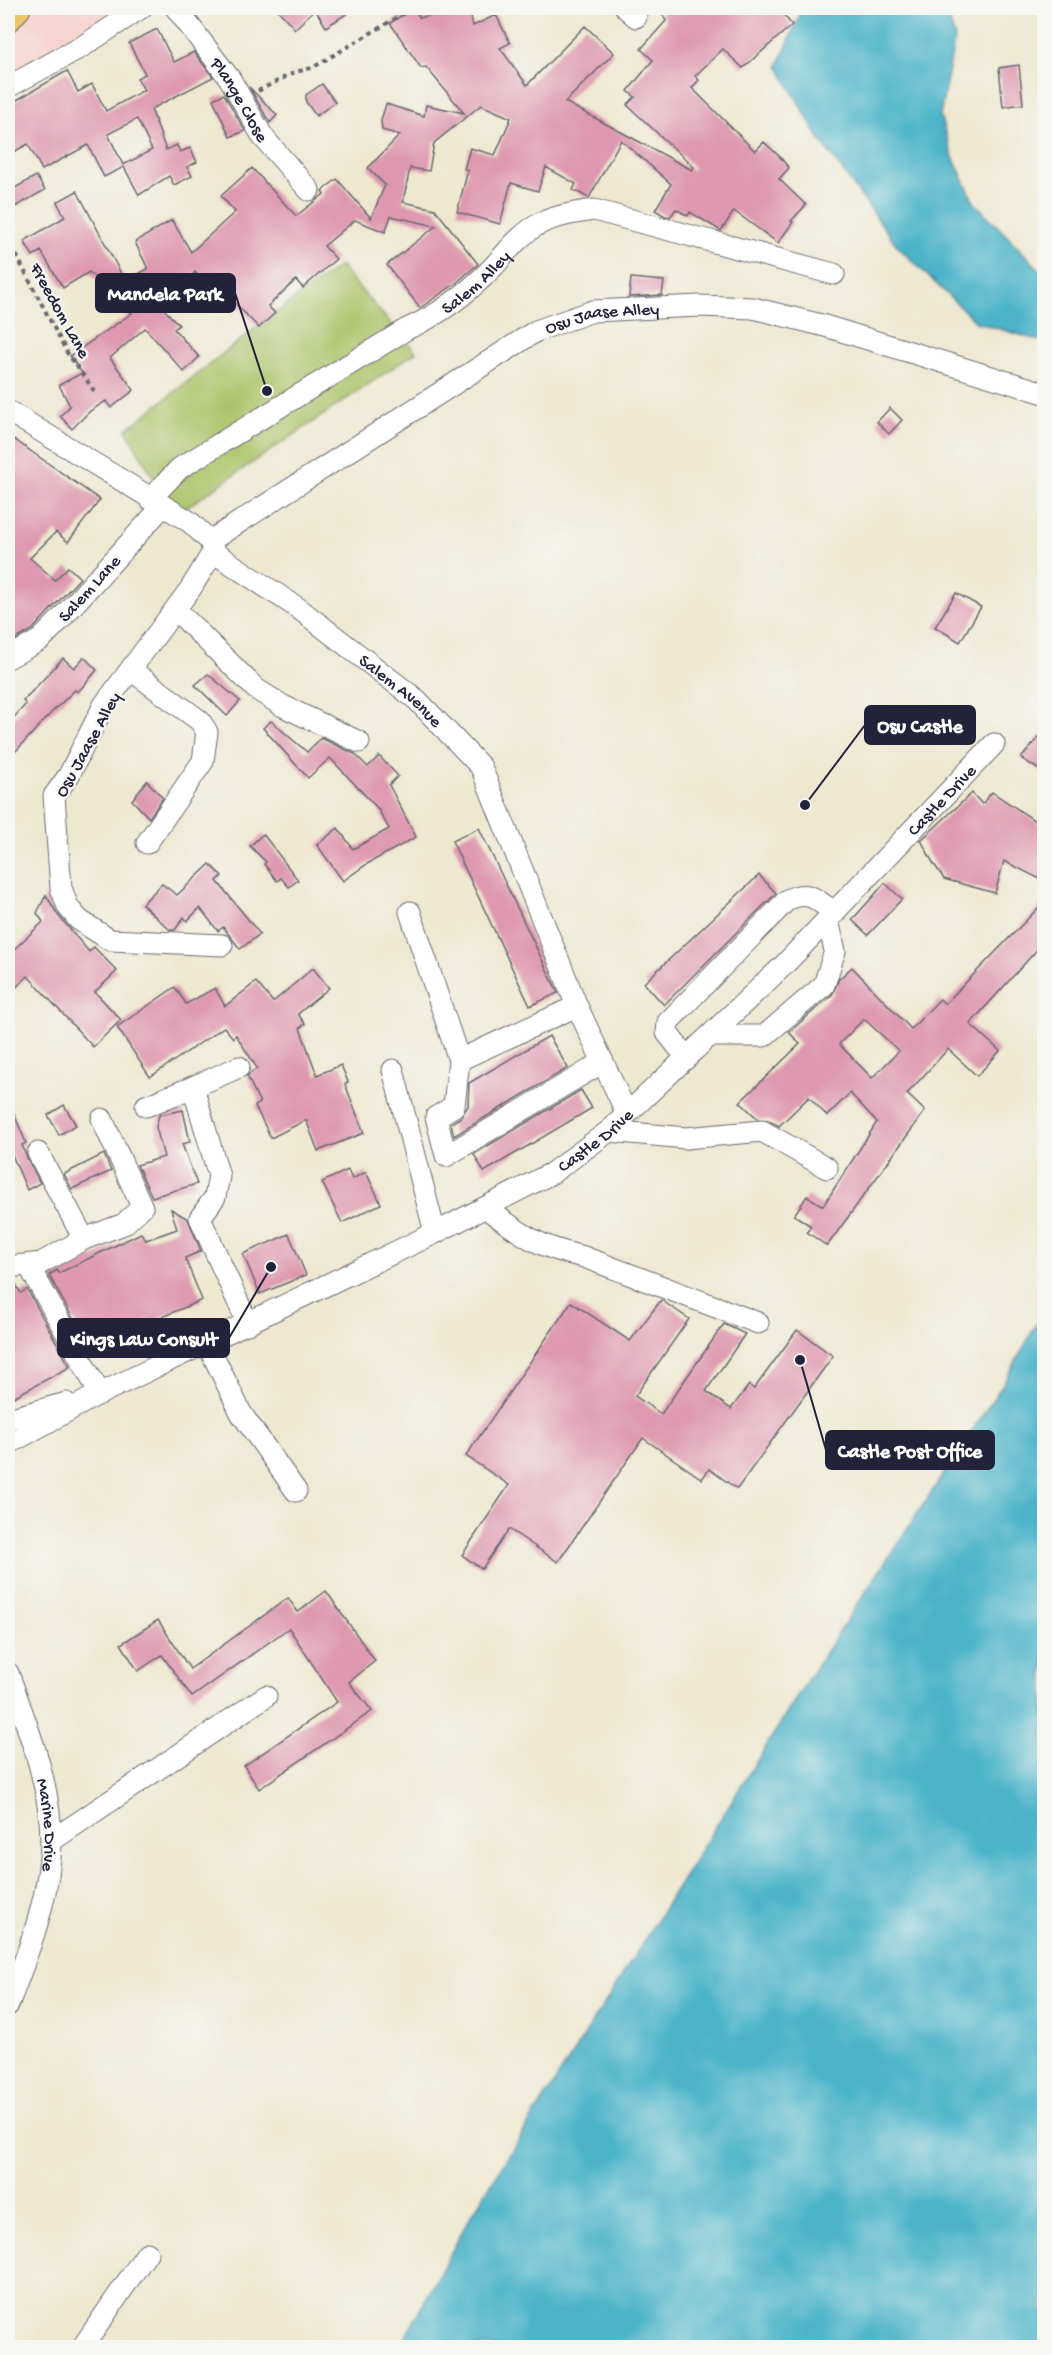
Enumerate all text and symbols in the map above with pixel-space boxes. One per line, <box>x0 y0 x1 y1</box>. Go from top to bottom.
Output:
street label: Plange Close <box>204 54 272 147</box>
street label: Salem Alley <box>438 247 516 320</box>
street label: Freedom Lane <box>24 259 94 363</box>
callout: Mandela Park <box>96 274 235 312</box>
text: Mandela Park <box>108 285 225 308</box>
street label: Osu Jaase Alley <box>543 300 660 340</box>
street label: Salem Lane <box>55 551 127 627</box>
street label: Salem Avenue <box>354 651 446 733</box>
street label: Osu Jaase Alley <box>52 689 127 801</box>
callout: Osu Castle <box>865 706 975 744</box>
text: Osu Castle <box>877 717 964 740</box>
street label: Castle Drive <box>904 761 982 841</box>
street label: Castle Drive <box>554 1105 639 1178</box>
callout: Kings Law Consult <box>58 1319 229 1357</box>
text: Kings Law Consult <box>69 1330 219 1353</box>
callout: Castle Post Office <box>826 1431 994 1469</box>
text: Castle Post Office <box>837 1441 983 1465</box>
street label: Marine Drive <box>30 1777 59 1873</box>

